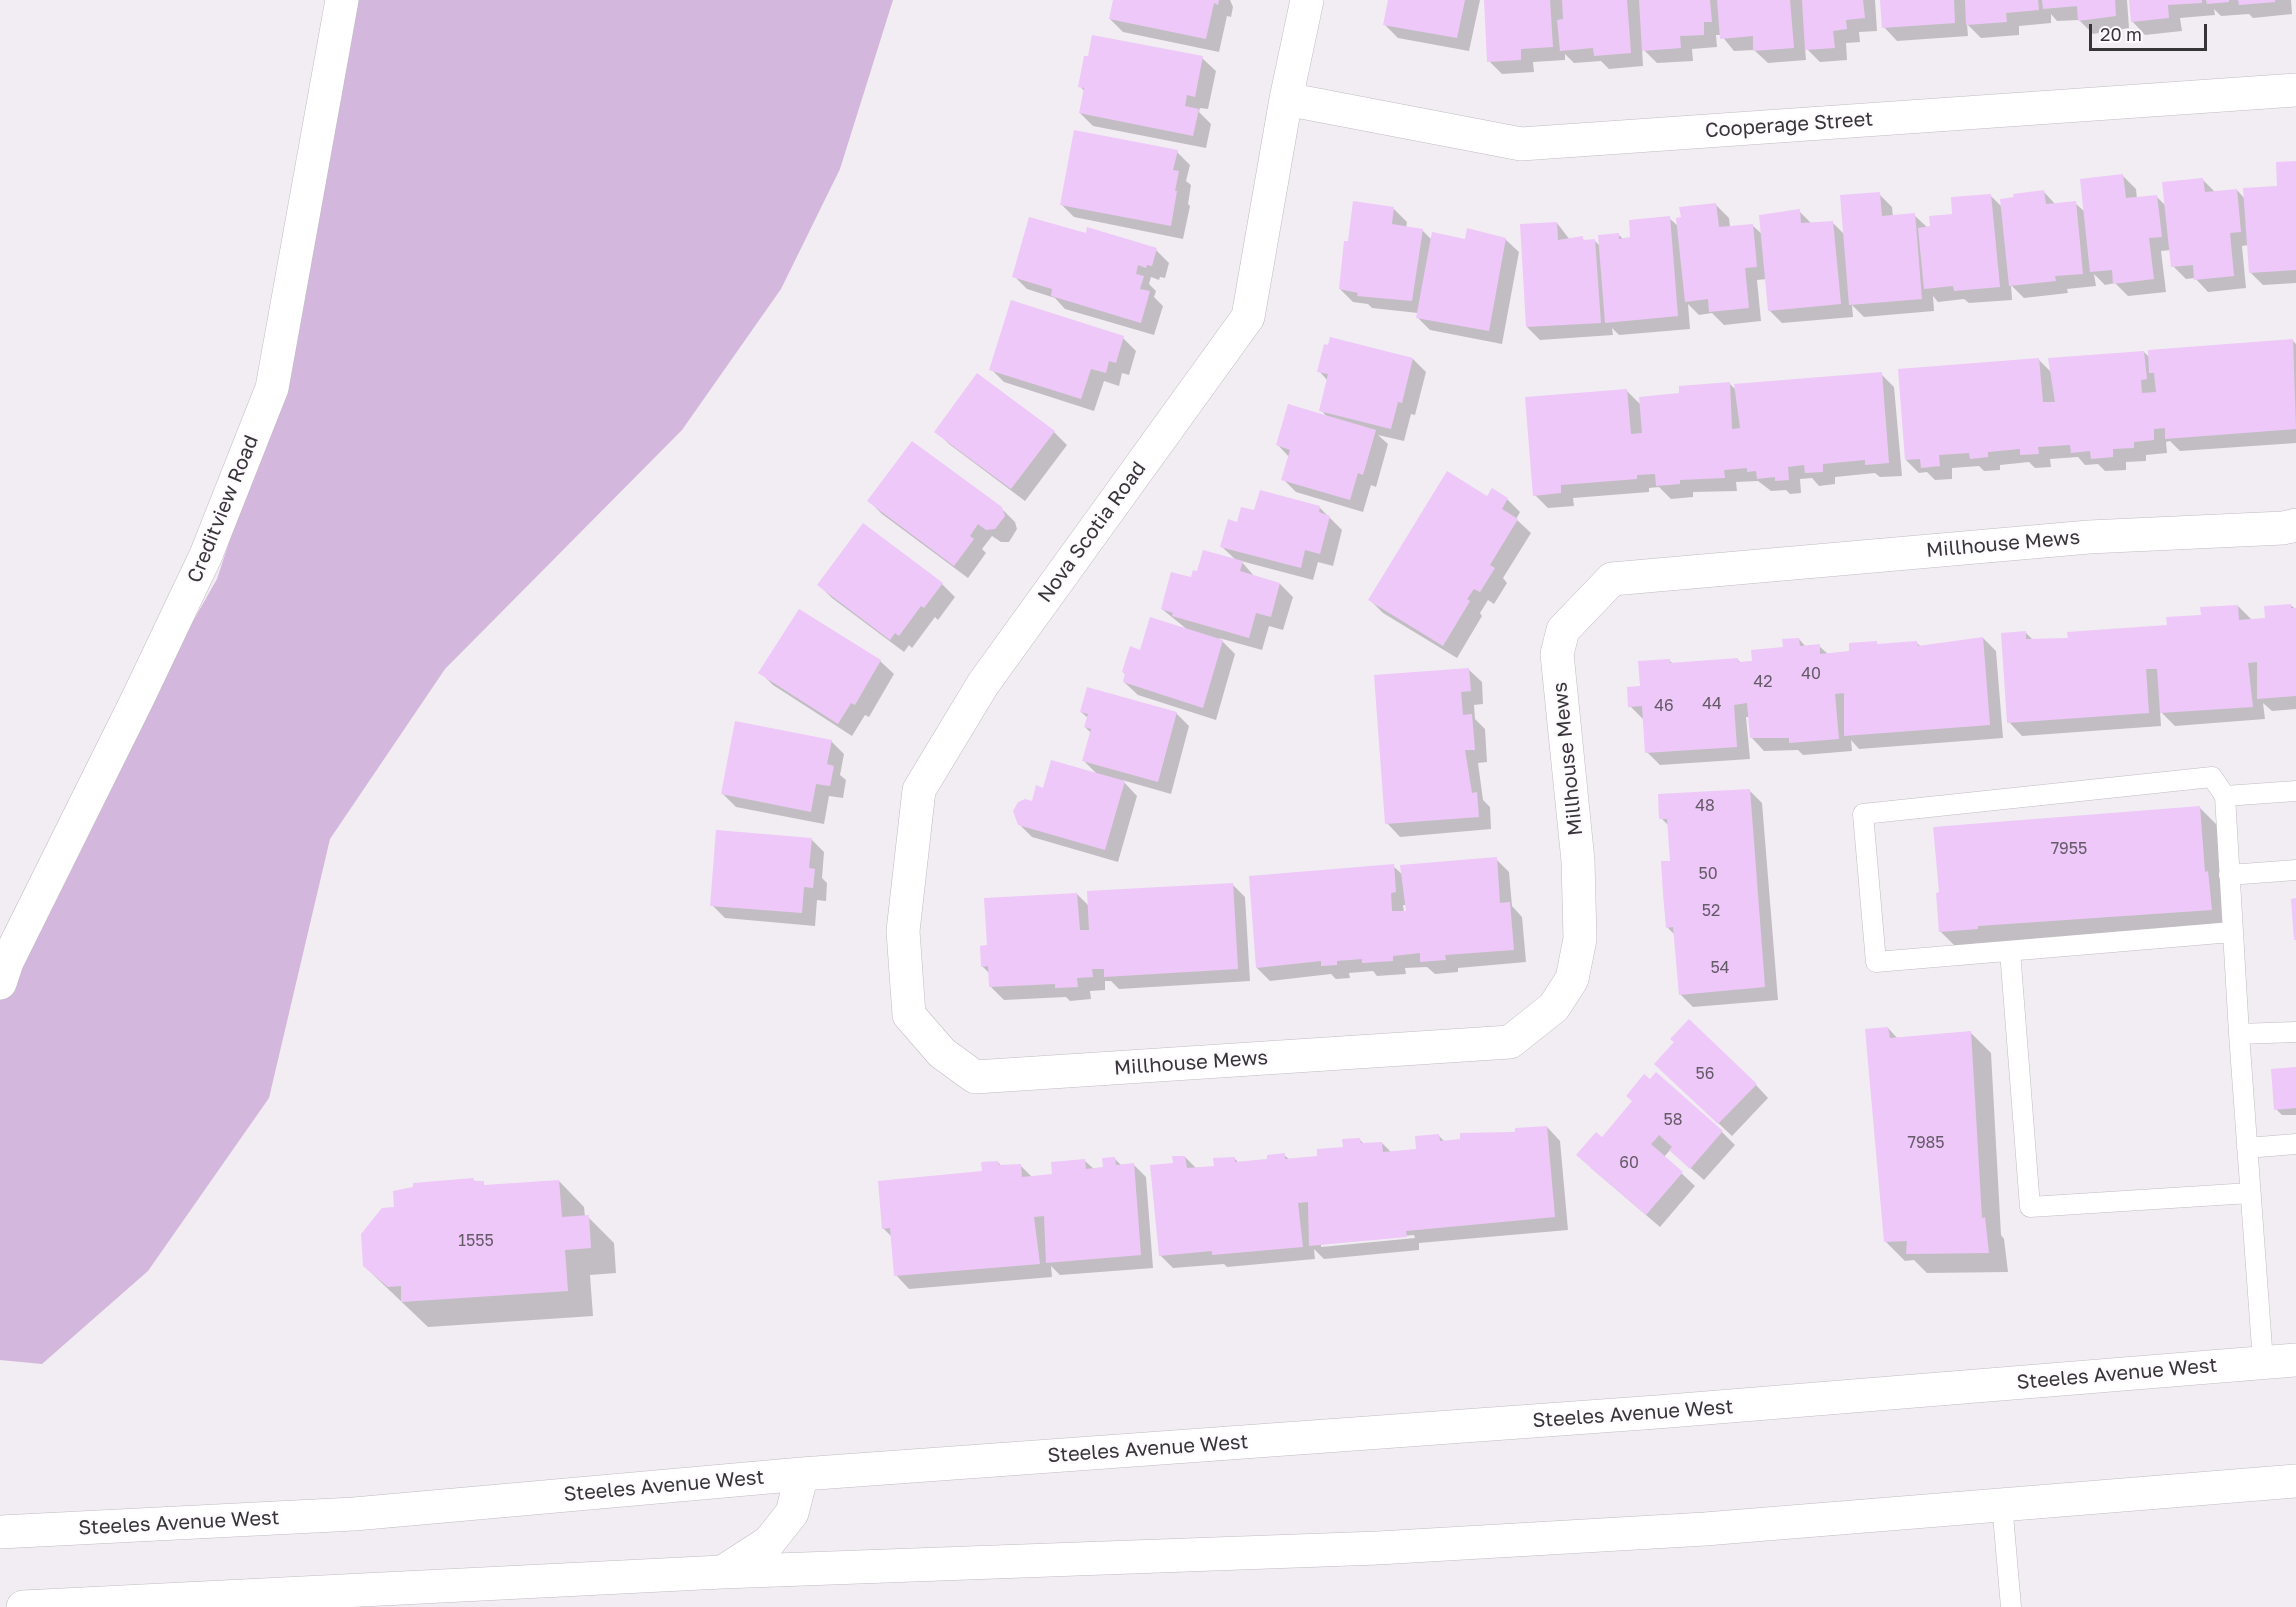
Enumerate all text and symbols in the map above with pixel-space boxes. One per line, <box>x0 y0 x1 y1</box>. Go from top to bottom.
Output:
scale bar <box>2092 12 2210 50</box>
text: 20 m <box>2100 23 2142 45</box>
street label: Cooperage Street <box>1704 107 1874 143</box>
street label: Creditview Road <box>182 432 264 586</box>
street label: Nova Scotia Road <box>1033 457 1151 607</box>
street label: Millhouse Mews <box>1925 525 2081 563</box>
house number: 40 <box>1801 664 1821 684</box>
house number: 42 <box>1753 672 1773 692</box>
street label: Millhouse Mews <box>1548 681 1588 837</box>
house number: 44 <box>1702 694 1722 714</box>
house number: 46 <box>1654 696 1674 716</box>
house number: 48 <box>1695 796 1715 816</box>
house number: 7955 <box>2051 839 2087 859</box>
house number: 50 <box>1698 864 1718 884</box>
house number: 52 <box>1702 901 1720 921</box>
house number: 54 <box>1710 958 1730 978</box>
street label: Millhouse Mews <box>1113 1046 1269 1080</box>
house number: 56 <box>1696 1064 1714 1084</box>
house number: 58 <box>1663 1110 1683 1130</box>
house number: 7985 <box>1907 1133 1945 1153</box>
house number: 60 <box>1619 1153 1639 1173</box>
house number: 1555 <box>458 1231 494 1251</box>
street label: Steeles Avenue West <box>2016 1353 2218 1395</box>
street label: Steeles Avenue West <box>1532 1395 1734 1433</box>
street label: Steeles Avenue West <box>1047 1430 1249 1468</box>
street label: Steeles Avenue West <box>563 1465 765 1507</box>
street label: Steeles Avenue West <box>78 1506 280 1540</box>

